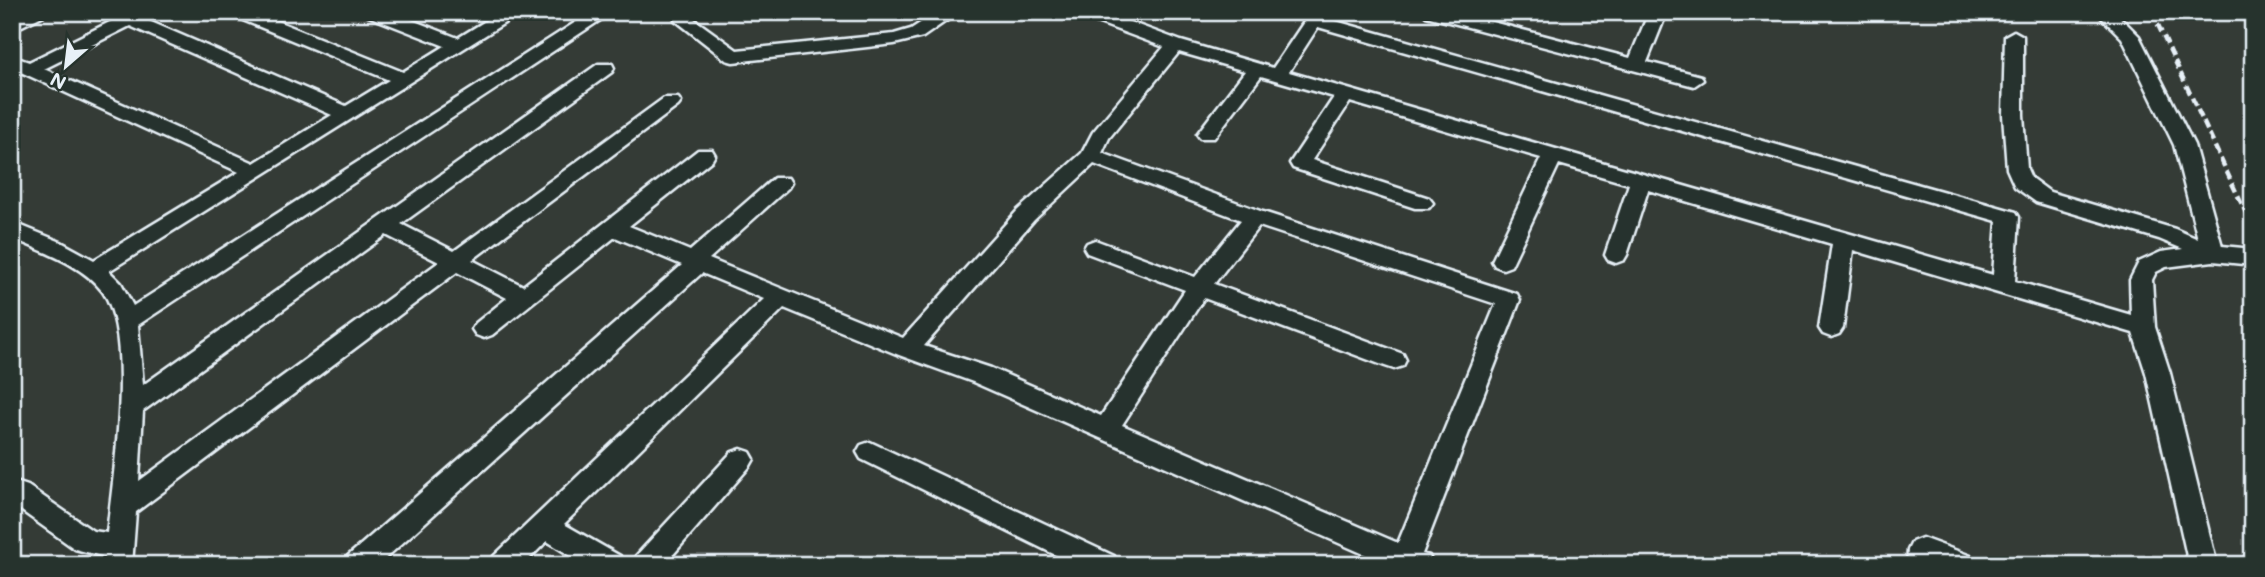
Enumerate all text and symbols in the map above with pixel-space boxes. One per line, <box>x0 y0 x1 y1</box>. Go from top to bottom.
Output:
north arrow <box>32 32 102 102</box>
text: N <box>46 67 70 96</box>

